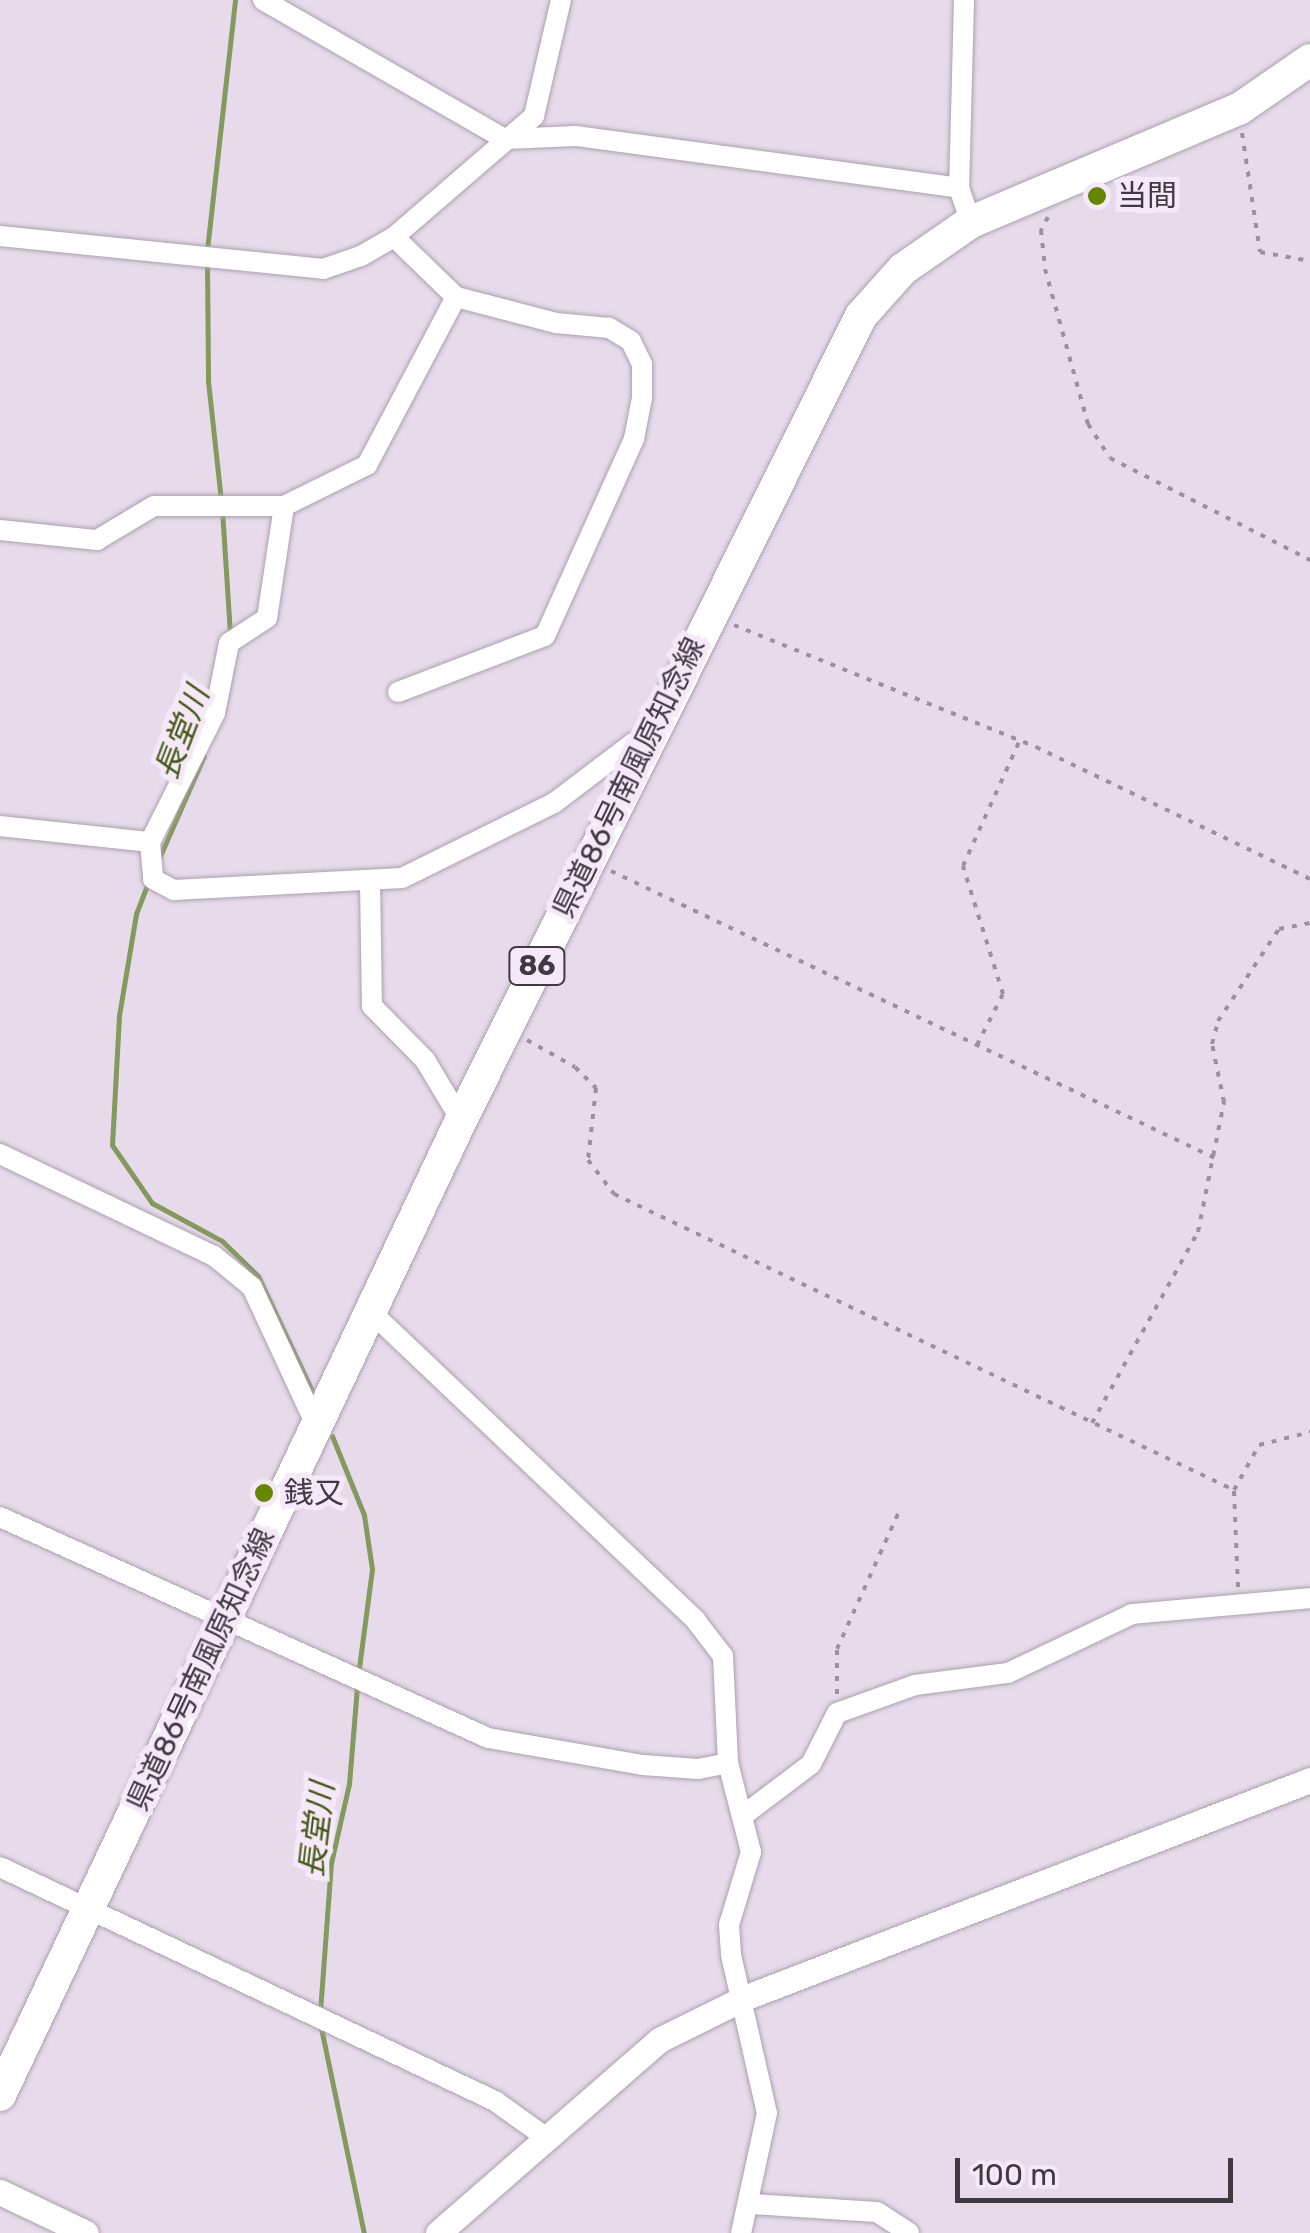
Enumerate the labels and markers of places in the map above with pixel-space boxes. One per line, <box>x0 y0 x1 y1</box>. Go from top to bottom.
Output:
place label: 当間 <box>1117 178 1177 214</box>
marker: 当間 <box>1086 185 1108 207</box>
place label: 銭又 <box>284 1475 344 1511</box>
marker: 銭又 <box>253 1482 275 1504</box>

